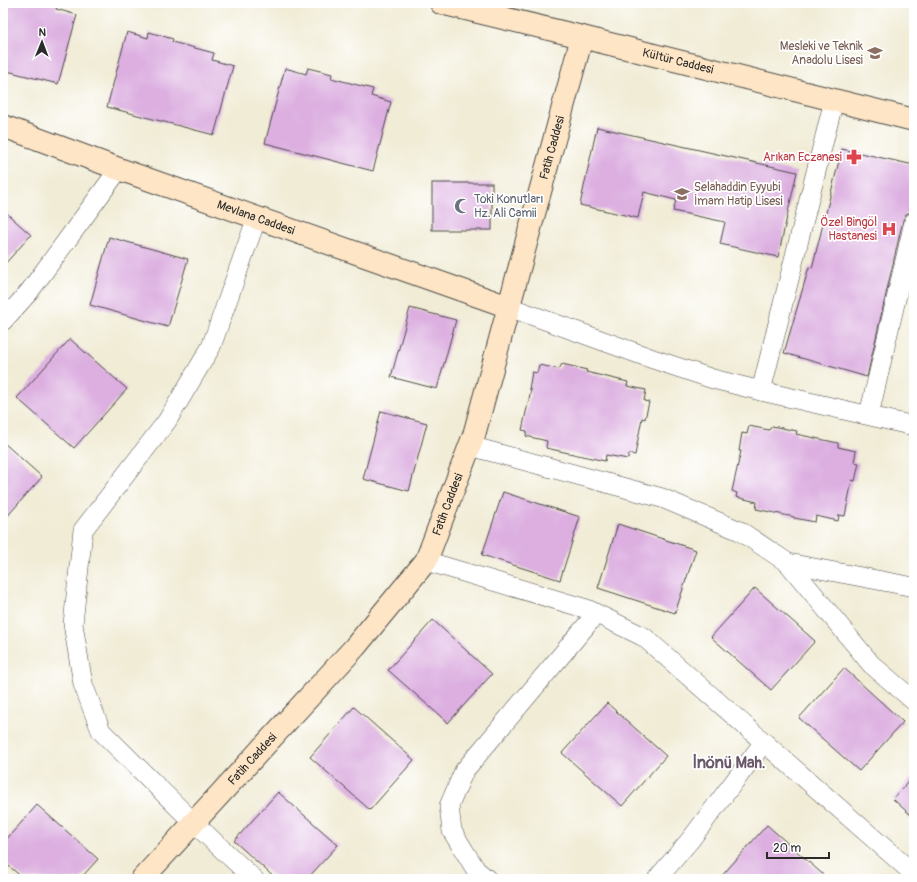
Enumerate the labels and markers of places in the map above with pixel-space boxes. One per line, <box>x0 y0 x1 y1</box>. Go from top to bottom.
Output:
place label: Mesleki ve Teknik Anadolu Lisesi <box>780 39 863 68</box>
school or university icon: Mesleki ve Teknik Anadolu Lisesi <box>866 44 884 62</box>
pharmacy icon: Arıkan Eczanesi <box>845 148 863 166</box>
place label: Arıkan Eczanesi <box>763 150 842 165</box>
place label: Selahaddin Eyyubi İmam Hatip Lisesi <box>694 180 783 209</box>
school or university icon: Selahaddin Eyyubi İmam Hatip Lisesi <box>673 185 691 203</box>
place label: Toki Konutları Hz. Ali Camii <box>474 192 543 221</box>
mosque icon: Toki Konutları Hz. Ali Camii <box>453 197 471 215</box>
place label: Özel Bingöl Hastanesi <box>820 214 877 244</box>
hospital icon: Özel Bingöl Hastanesi <box>880 220 898 238</box>

